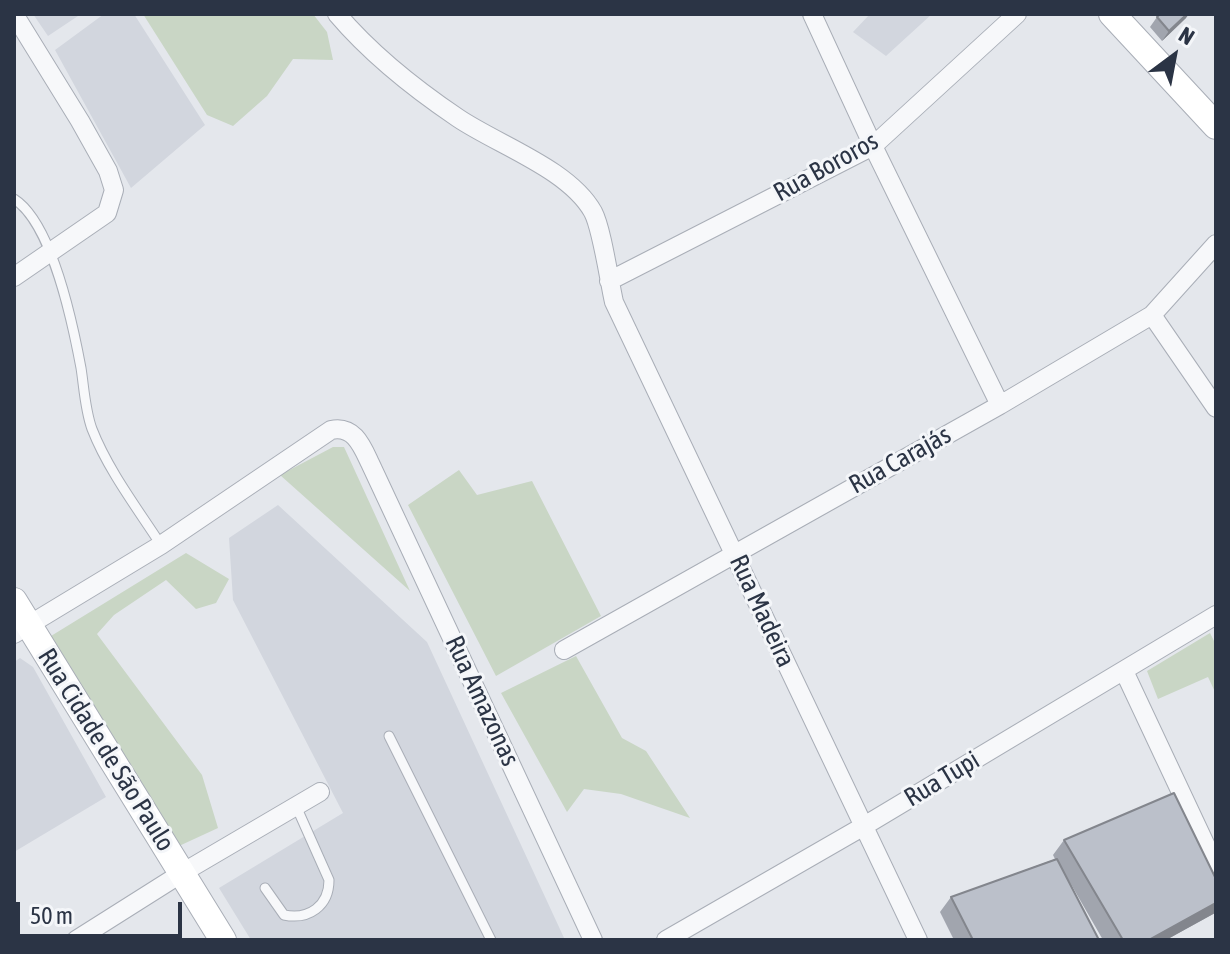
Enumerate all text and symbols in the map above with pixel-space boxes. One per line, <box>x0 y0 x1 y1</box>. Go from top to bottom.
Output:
north arrow <box>1134 16 1214 96</box>
text: N <box>1174 21 1199 50</box>
street label: Rua Bororos <box>768 126 884 208</box>
street label: Rua Carajás <box>844 419 956 501</box>
street label: Rua Madeira <box>722 550 802 672</box>
street label: Rua Amazonas <box>438 631 526 771</box>
street label: Rua Cidade de São Paulo <box>31 643 181 857</box>
street label: Rua Tupi <box>899 744 985 814</box>
scale bar <box>20 886 186 936</box>
text: 50 m <box>30 902 73 929</box>

